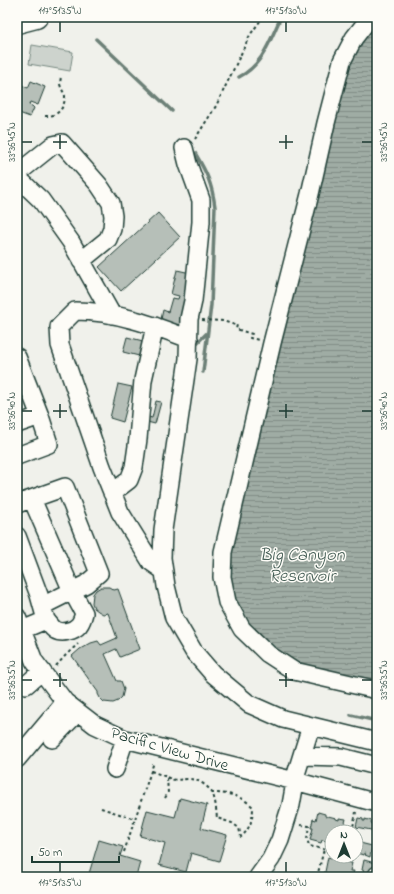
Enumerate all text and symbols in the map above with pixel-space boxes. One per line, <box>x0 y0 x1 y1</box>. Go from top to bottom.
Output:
text: 117°51'35"W <box>38 4 82 19</box>
text: 117°51'30"W <box>265 4 307 19</box>
text: 33°36'45"N <box>5 122 20 162</box>
text: 33°36'45"N <box>377 122 392 162</box>
text: 33°36'40"N <box>5 392 20 430</box>
text: 33°36'40"N <box>377 392 392 430</box>
water label: Big Canyon Reservoir <box>259 543 346 590</box>
text: 33°36'35"N <box>5 660 20 700</box>
text: 33°36'35"N <box>377 660 392 700</box>
street label: Pacific View Drive <box>108 721 232 778</box>
north arrow <box>324 824 364 864</box>
text: N <box>340 827 348 843</box>
scale bar <box>32 838 119 864</box>
text: 50 m <box>38 844 62 862</box>
text: 117°51'35"W <box>38 876 82 891</box>
text: 117°51'30"W <box>265 876 307 891</box>

